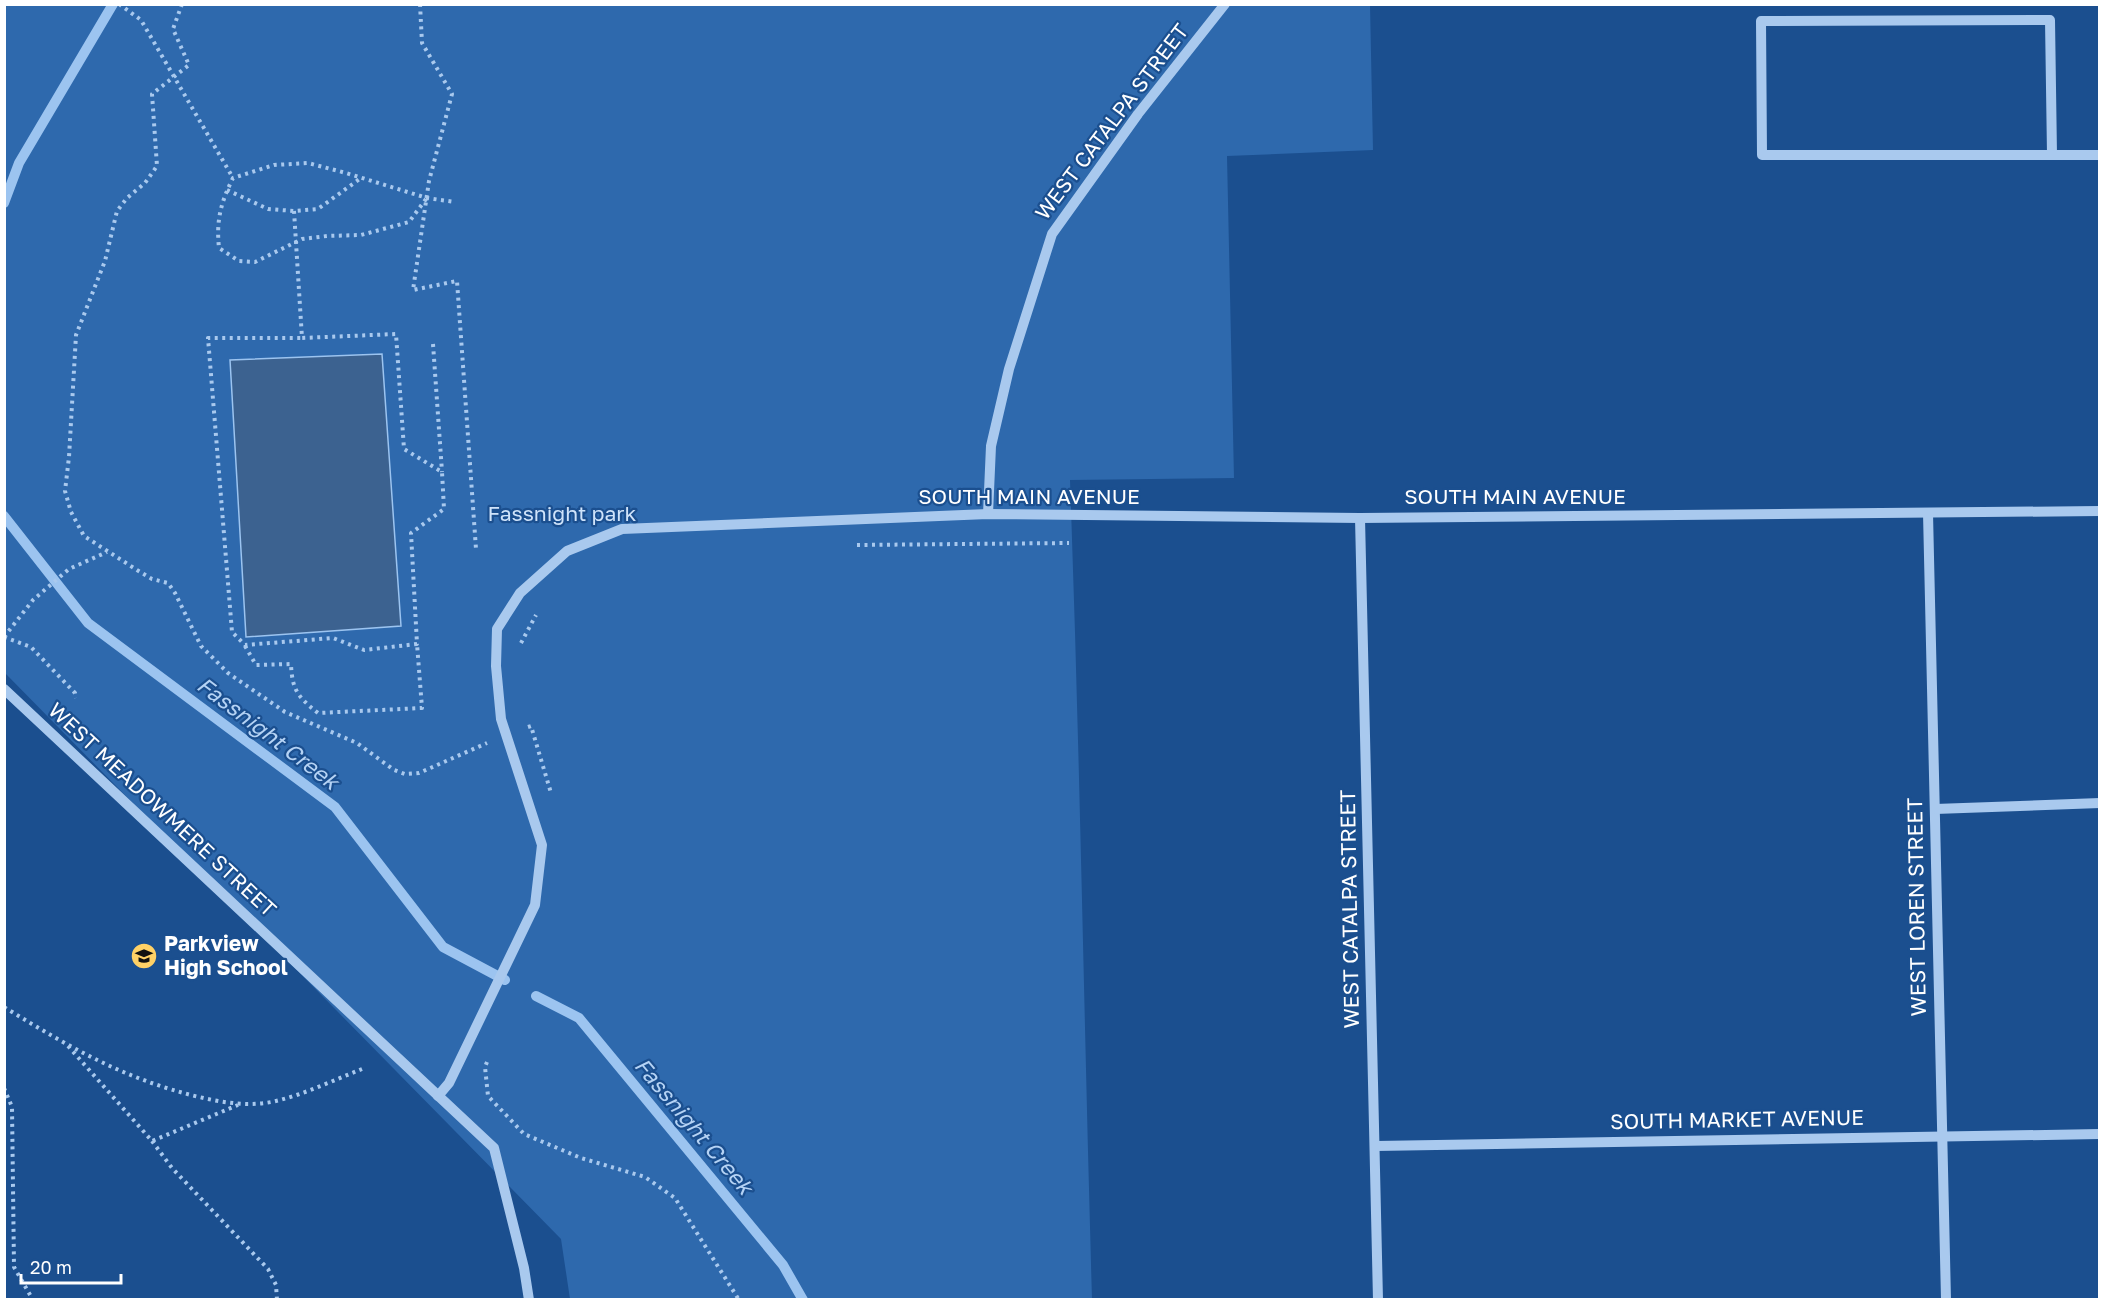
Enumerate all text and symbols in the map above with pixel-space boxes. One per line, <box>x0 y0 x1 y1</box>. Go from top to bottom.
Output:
street label: WEST CATALPA STREET <box>1029 18 1193 225</box>
street label: SOUTH MAIN AVENUE <box>918 483 1140 509</box>
street label: SOUTH MAIN AVENUE <box>1404 483 1626 509</box>
park label: Fassnight park <box>488 500 637 526</box>
water label: Fassnight Creek <box>192 671 346 796</box>
street label: WEST MEADOWMERE STREET <box>43 697 282 922</box>
street label: WEST CATALPA STREET <box>1334 789 1364 1029</box>
street label: WEST LOREN STREET <box>1901 797 1931 1017</box>
place label: Parkview High School <box>164 930 288 980</box>
school or university icon: Parkview High School <box>129 941 159 971</box>
water label: Fassnight Creek <box>629 1052 761 1202</box>
street label: SOUTH MARKET AVENUE <box>1610 1104 1864 1134</box>
scale bar <box>21 1247 122 1285</box>
text: 20 m <box>30 1256 72 1278</box>

